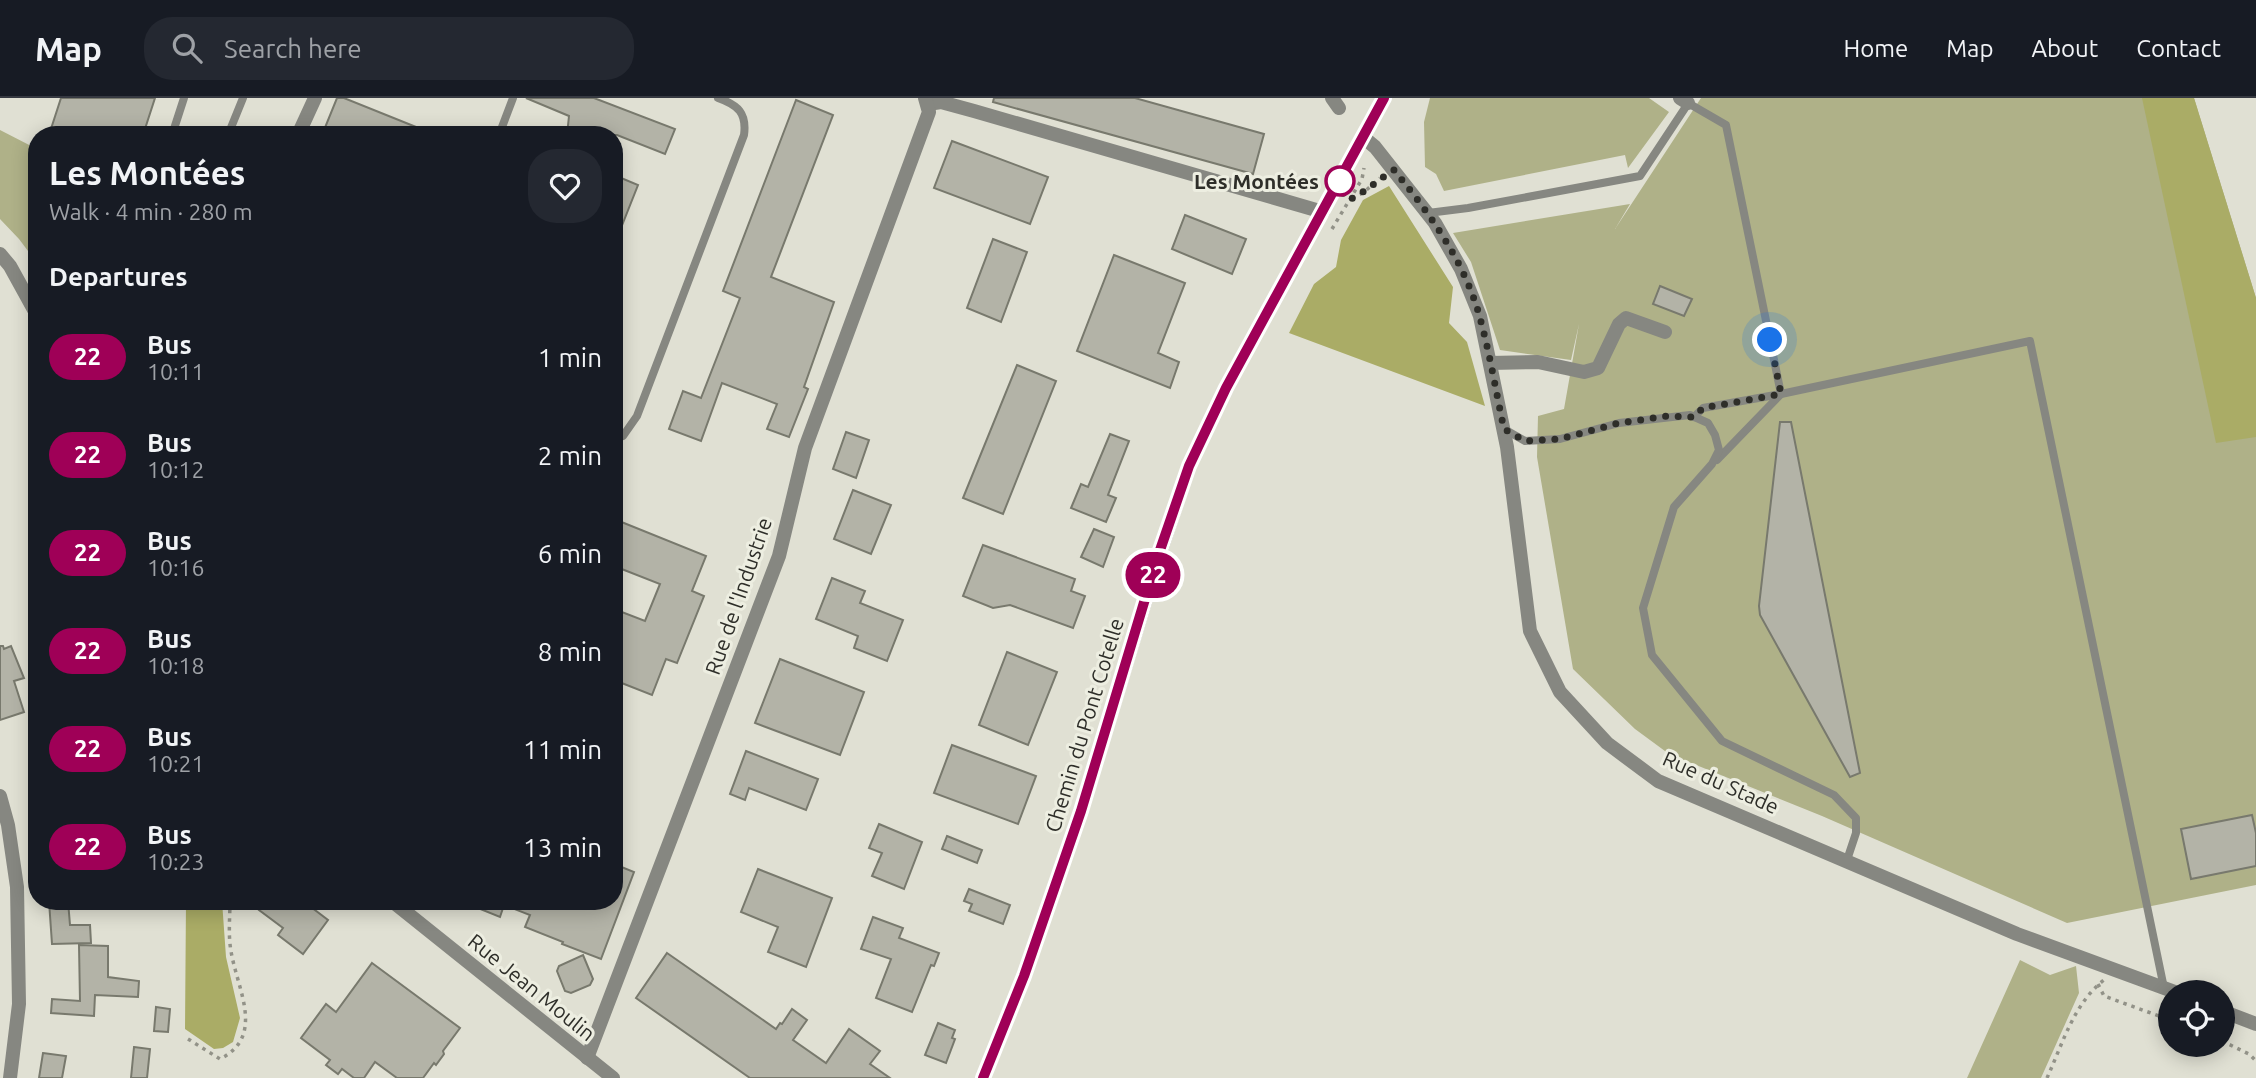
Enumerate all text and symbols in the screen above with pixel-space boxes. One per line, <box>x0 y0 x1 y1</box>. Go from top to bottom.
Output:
search box <box>144 17 634 80</box>
icon: search <box>168 29 206 67</box>
text: Map <box>35 30 102 67</box>
text: Search here <box>224 34 362 63</box>
text: Home <box>1843 35 1908 62</box>
text: Map <box>1946 35 1993 62</box>
text: About <box>2031 35 2098 62</box>
text: Contact <box>2136 35 2221 62</box>
button: heart <box>528 149 602 223</box>
text: Les Montées <box>49 154 245 191</box>
marker: Les Montées <box>1325 166 1355 196</box>
place label: Les Montées <box>1194 169 1319 193</box>
text: Walk · 4 min · 280 m <box>49 199 253 224</box>
text: Departures <box>49 262 187 291</box>
your location <box>1752 322 1787 357</box>
text: Bus <box>147 330 192 359</box>
text: 22 <box>74 343 101 370</box>
text: 1 min <box>538 343 602 372</box>
text: 10:11 <box>147 359 205 384</box>
text: Bus <box>147 428 192 457</box>
text: 22 <box>74 441 101 468</box>
text: 2 min <box>538 441 602 470</box>
text: 10:12 <box>147 457 205 482</box>
street label: Rue de l'Industrie <box>700 514 776 678</box>
text: Bus <box>147 526 192 555</box>
text: 22 <box>74 539 101 566</box>
text: 6 min <box>538 539 602 568</box>
line badge: 22 <box>1122 552 1184 598</box>
text: 10:16 <box>147 555 205 580</box>
text: 22 <box>1139 561 1167 588</box>
street label: Chemin du Pont Cotelle <box>1040 615 1128 835</box>
text: Bus <box>147 624 192 653</box>
text: 22 <box>74 637 101 664</box>
text: 8 min <box>538 637 602 666</box>
text: 10:18 <box>147 653 205 678</box>
text: Bus <box>147 722 192 751</box>
text: 22 <box>74 735 101 762</box>
text: 11 min <box>523 735 602 764</box>
street label: Rue du Stade <box>1659 746 1783 818</box>
text: 10:21 <box>147 751 205 776</box>
text: Bus <box>147 820 192 849</box>
text: 22 <box>74 833 101 860</box>
text: 13 min <box>523 833 602 862</box>
text: 10:23 <box>147 849 205 874</box>
street label: Rue Jean Moulin <box>464 929 600 1045</box>
map controls <box>2158 980 2235 1057</box>
button: locate <box>2158 980 2235 1057</box>

